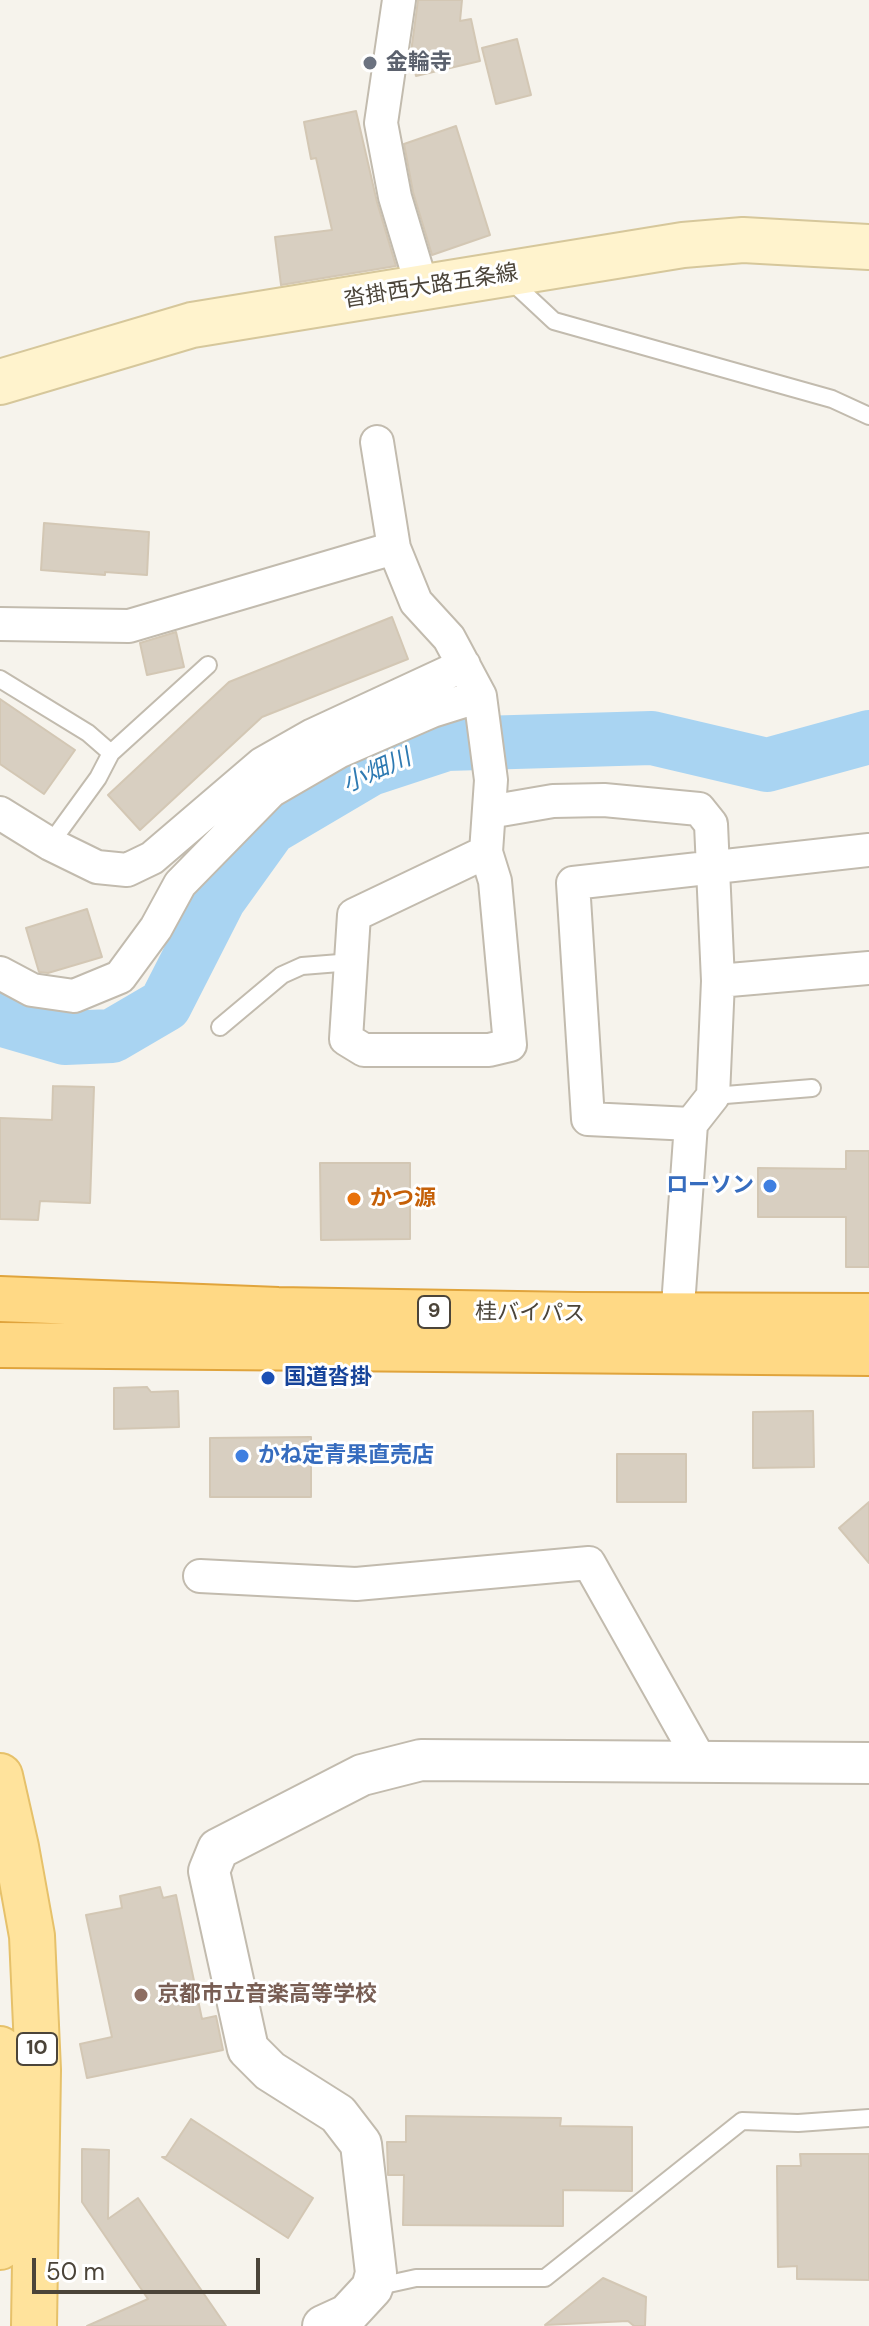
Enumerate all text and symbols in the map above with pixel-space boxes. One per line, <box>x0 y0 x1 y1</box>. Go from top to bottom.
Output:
place label: 金輪寺 <box>386 50 452 76</box>
marker: 金輪寺 <box>361 54 379 72</box>
street label: 沓掛西大路五条線 <box>342 260 520 314</box>
water label: 小畑川 <box>338 744 416 800</box>
place label: ローソン <box>666 1173 754 1199</box>
marker: ローソン <box>761 1177 779 1195</box>
place label: かつ源 <box>370 1186 436 1212</box>
marker: かつ源 <box>345 1190 363 1208</box>
road number: 9 <box>418 1296 450 1328</box>
street label: 桂バイパス <box>475 1300 585 1328</box>
place label: 国道沓掛 <box>284 1365 372 1391</box>
marker: 国道沓掛 <box>259 1369 277 1387</box>
place label: かね定青果直売店 <box>258 1443 434 1469</box>
marker: かね定青果直売店 <box>233 1447 251 1465</box>
place label: 京都市立音楽高等学校 <box>157 1982 377 2008</box>
marker: 京都市立音楽高等学校 <box>132 1986 150 2004</box>
road number: 10 <box>17 2033 57 2065</box>
scale bar <box>36 2242 264 2292</box>
text: 50 m <box>46 2256 105 2287</box>

